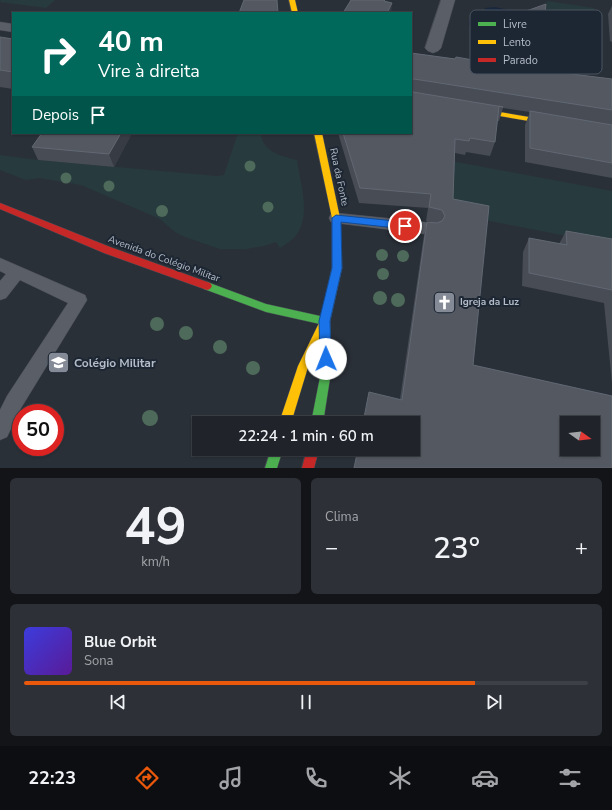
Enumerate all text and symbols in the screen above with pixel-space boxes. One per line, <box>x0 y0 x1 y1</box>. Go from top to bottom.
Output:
legend <box>470 10 602 74</box>
text: Livre <box>503 17 527 32</box>
text: 40 m <box>98 23 164 61</box>
icon: right <box>32 28 84 80</box>
text: Lento <box>503 35 531 50</box>
text: Parado <box>503 53 538 68</box>
text: Vire à direita <box>98 59 200 83</box>
icon: arrive <box>87 104 109 126</box>
text: Depois <box>32 105 79 125</box>
street label: Rua da Fonte <box>326 147 352 207</box>
pin <box>388 209 422 243</box>
icon: arrive <box>394 215 416 237</box>
street label: Avenida do Colégio Militar <box>106 232 222 286</box>
church icon: Igreja da Luz <box>432 289 458 315</box>
place label: Igreja da Luz <box>460 295 519 309</box>
position arrow <box>305 338 347 380</box>
school or university icon: Colégio Militar <box>46 350 72 376</box>
place label: Colégio Militar <box>74 355 156 371</box>
speed limit sign: 50 <box>12 404 64 456</box>
north arrow <box>560 416 600 456</box>
map controls <box>560 416 600 456</box>
text: 22:24 · 1 min · 60 m <box>238 426 374 446</box>
text: 49 <box>124 491 187 562</box>
text: Clima <box>325 508 359 526</box>
text: 23° <box>433 528 480 569</box>
text: − <box>325 533 338 563</box>
text: + <box>575 533 588 563</box>
text: km/h <box>141 553 170 571</box>
text: Blue Orbit <box>84 632 156 652</box>
text: Sona <box>84 652 114 670</box>
icon: previous <box>107 691 129 713</box>
icon: pause <box>295 691 317 713</box>
icon: next <box>483 691 505 713</box>
icon: directions <box>133 764 161 792</box>
icon: music <box>217 764 245 792</box>
icon: phone <box>302 764 330 792</box>
icon: climate <box>386 764 414 792</box>
icon: car <box>471 764 499 792</box>
icon: filters <box>556 764 584 792</box>
text: 22:23 <box>28 766 76 790</box>

